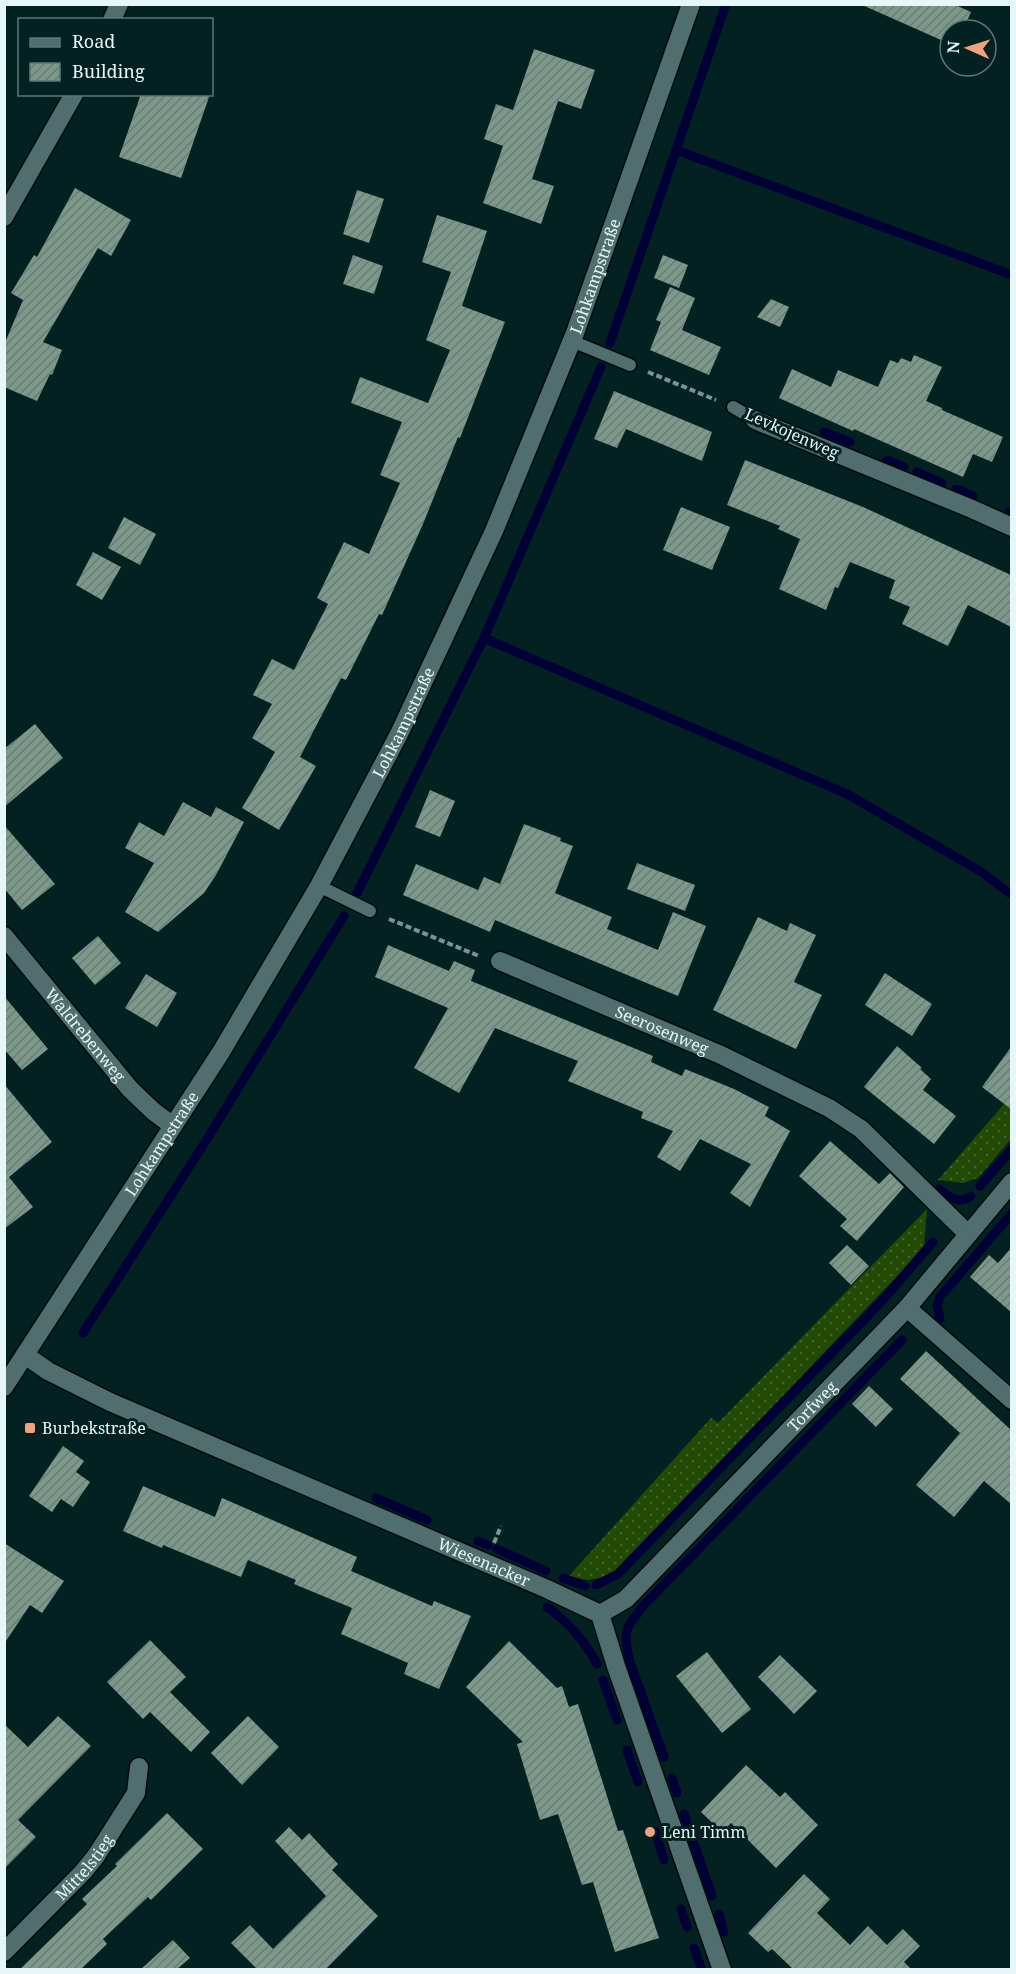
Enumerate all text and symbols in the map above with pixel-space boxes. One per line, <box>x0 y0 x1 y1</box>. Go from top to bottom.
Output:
legend <box>18 18 213 96</box>
north arrow <box>938 18 998 78</box>
text: Road <box>72 29 115 53</box>
text: N <box>942 40 964 54</box>
text: Building <box>72 59 145 83</box>
street label: Lohkampstraße <box>565 216 625 337</box>
street label: Levkojenweg <box>742 402 843 464</box>
street label: Lohkampstraße <box>367 664 440 782</box>
street label: Waldrebenweg <box>40 983 131 1087</box>
street label: Seerosenweg <box>612 1000 712 1060</box>
street label: Lohkampstraße <box>120 1087 204 1200</box>
street label: Torfweg <box>782 1376 842 1436</box>
place label: Burbekstraße <box>42 1417 146 1439</box>
marker: Burbekstraße <box>23 1421 37 1435</box>
street label: Wiesenacker <box>434 1532 534 1592</box>
place label: Leni Timm <box>662 1821 745 1843</box>
marker: Leni Timm <box>643 1825 657 1839</box>
street label: Mittelstieg <box>50 1830 118 1905</box>

